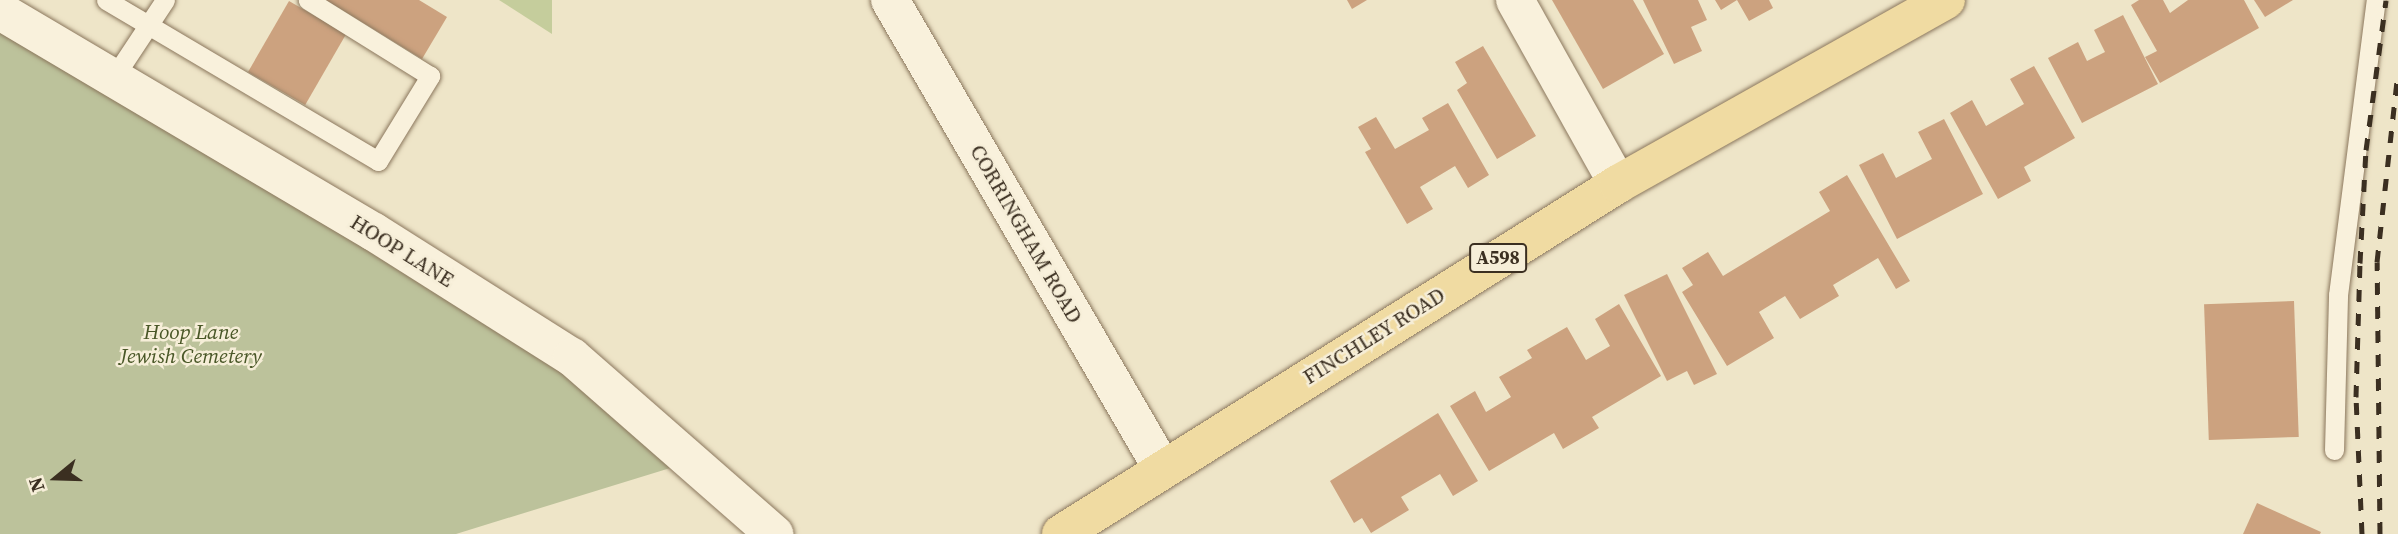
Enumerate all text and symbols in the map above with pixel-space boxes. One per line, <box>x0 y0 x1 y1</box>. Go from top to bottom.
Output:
street label: CORRINGHAM ROAD <box>965 140 1087 328</box>
street label: HOOP LANE <box>346 209 458 293</box>
road number: A598 <box>1468 242 1528 274</box>
street label: FINCHLEY ROAD <box>1298 282 1450 390</box>
park label: Hoop Lane Jewish Cemetery <box>120 319 262 369</box>
north arrow <box>21 443 91 513</box>
text: N <box>22 474 51 496</box>

